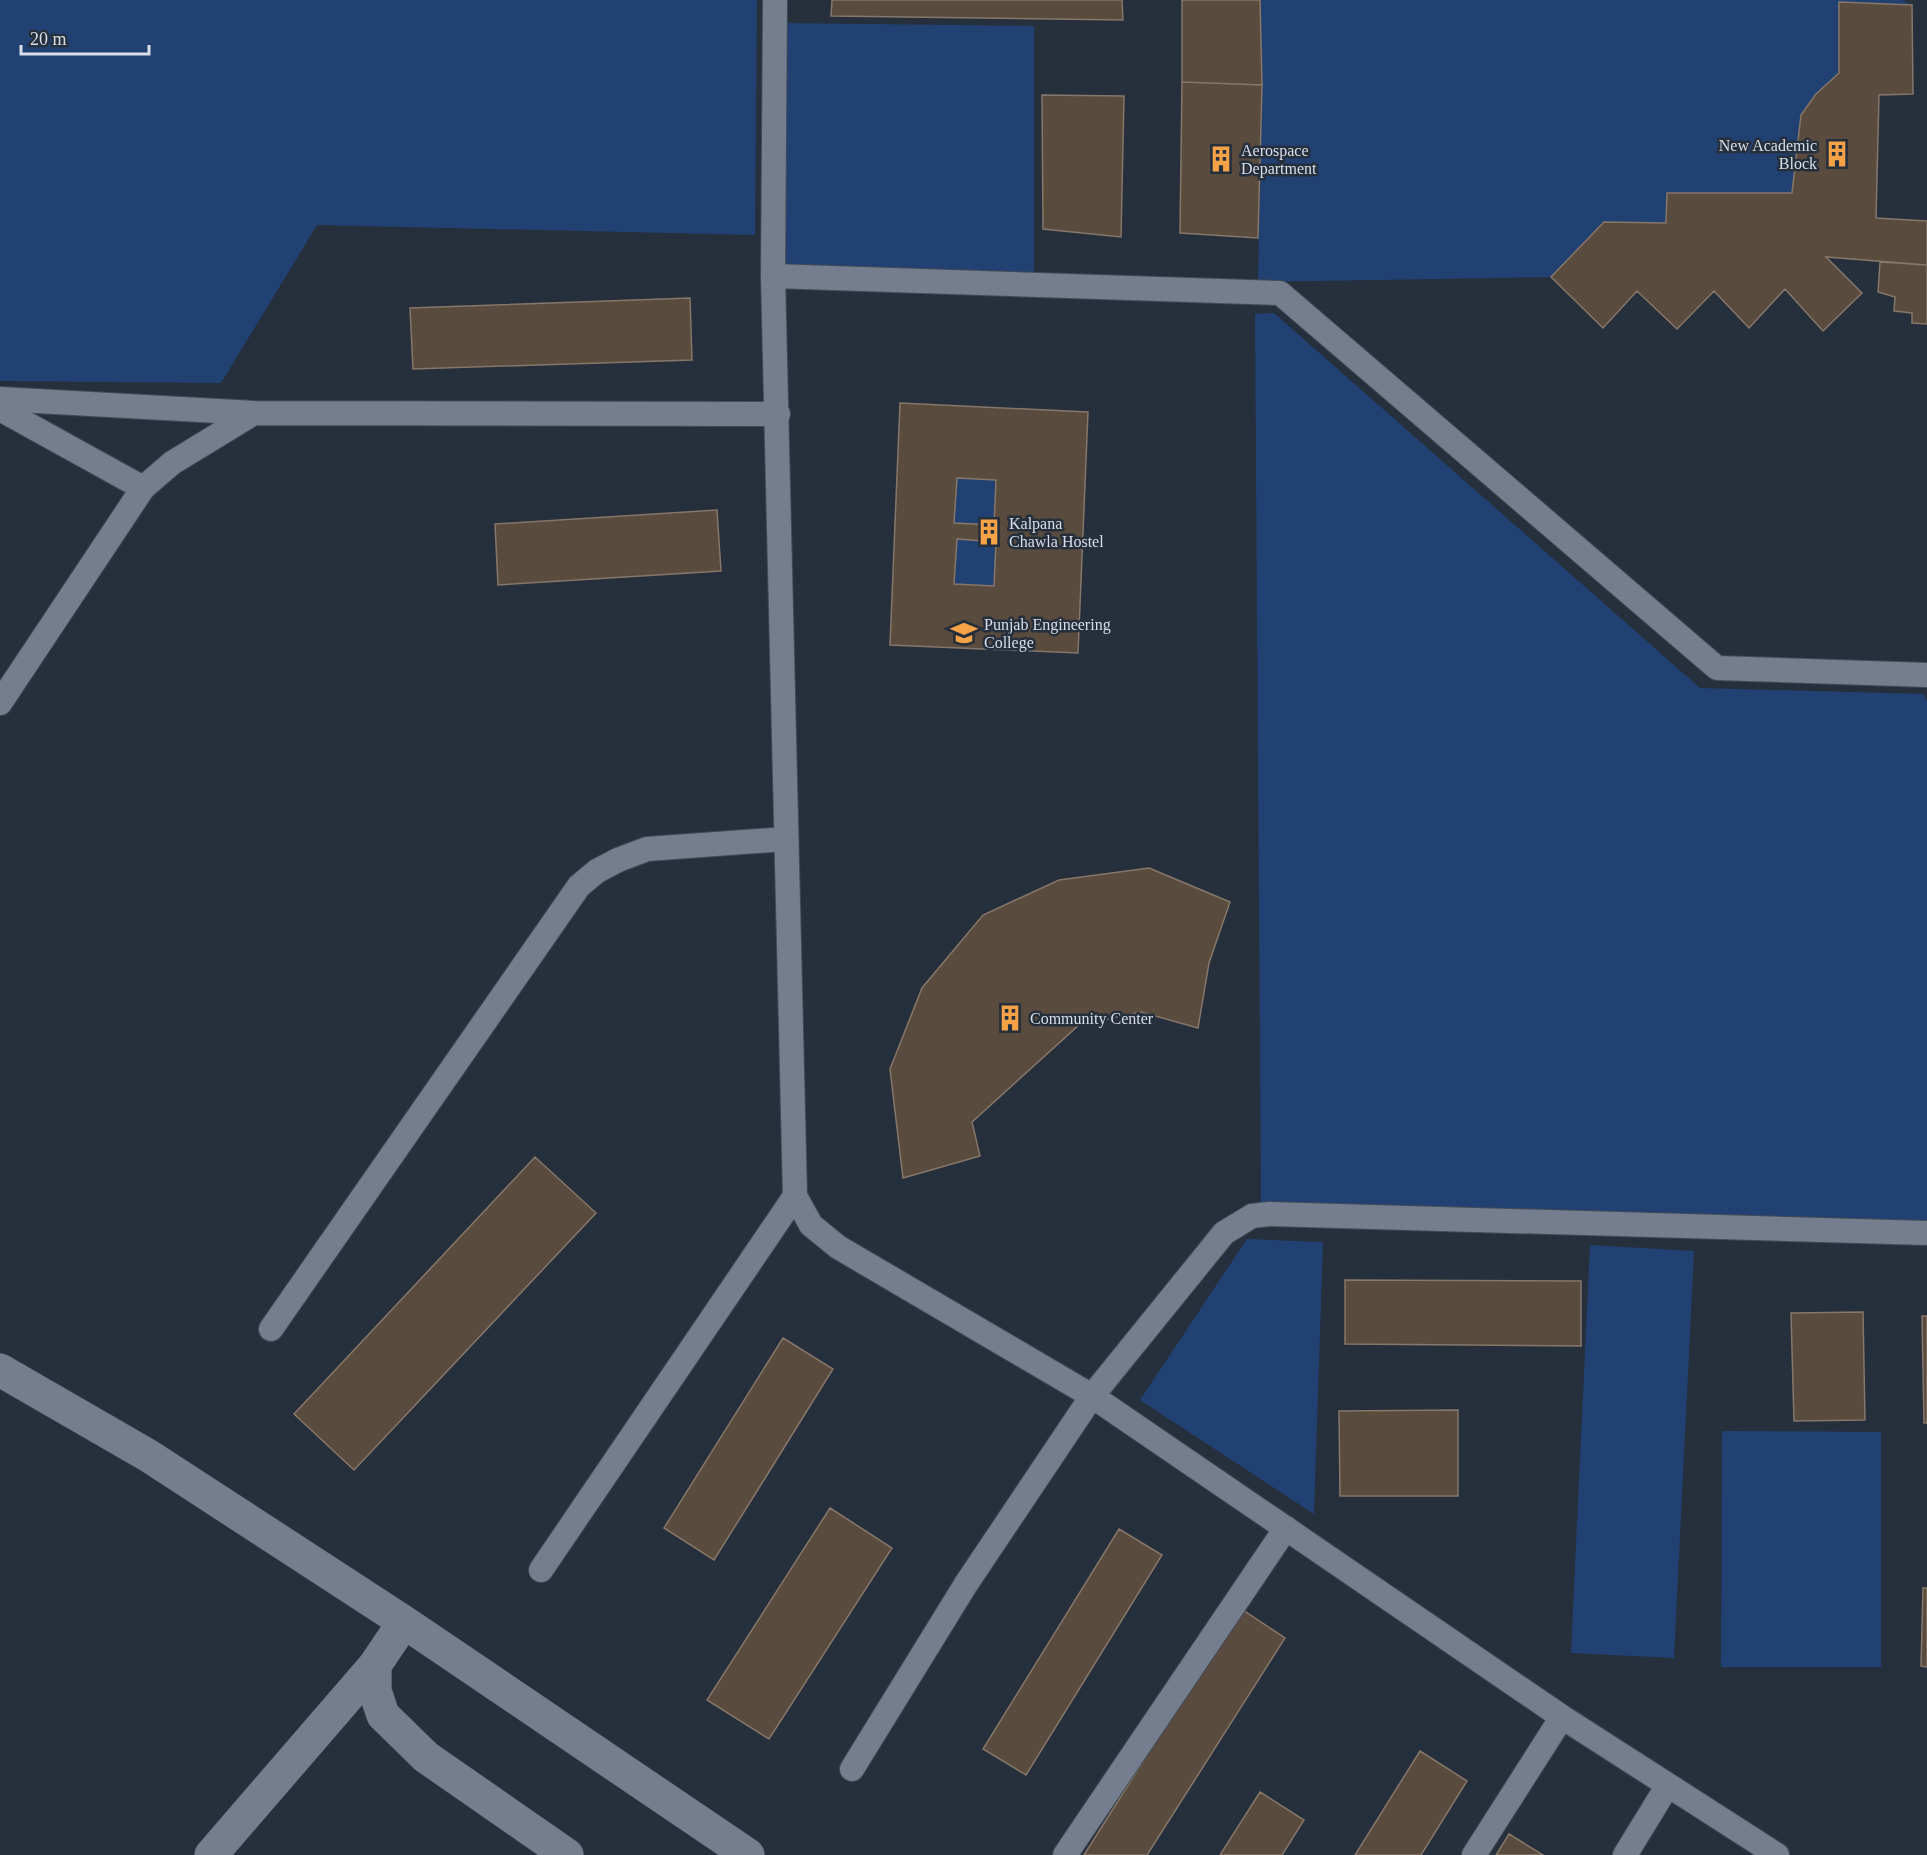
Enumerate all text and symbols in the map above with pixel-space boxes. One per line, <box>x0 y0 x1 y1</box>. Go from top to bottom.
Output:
scale bar <box>21 18 148 56</box>
text: 20 m <box>30 29 67 49</box>
place label: New Academic Block <box>1719 137 1817 172</box>
building icon: New Academic Block <box>1822 139 1852 169</box>
place label: Aerospace Department <box>1241 142 1317 178</box>
building icon: Aerospace Department <box>1206 144 1236 174</box>
place label: Kalpana Chawla Hostel <box>1009 515 1104 550</box>
building icon: Kalpana Chawla Hostel <box>974 517 1004 547</box>
place label: Punjab Engineering College <box>984 616 1111 652</box>
school or university icon: Punjab Engineering College <box>949 618 979 648</box>
building icon: Community Center <box>995 1003 1025 1033</box>
place label: Community Center <box>1030 1010 1154 1028</box>

